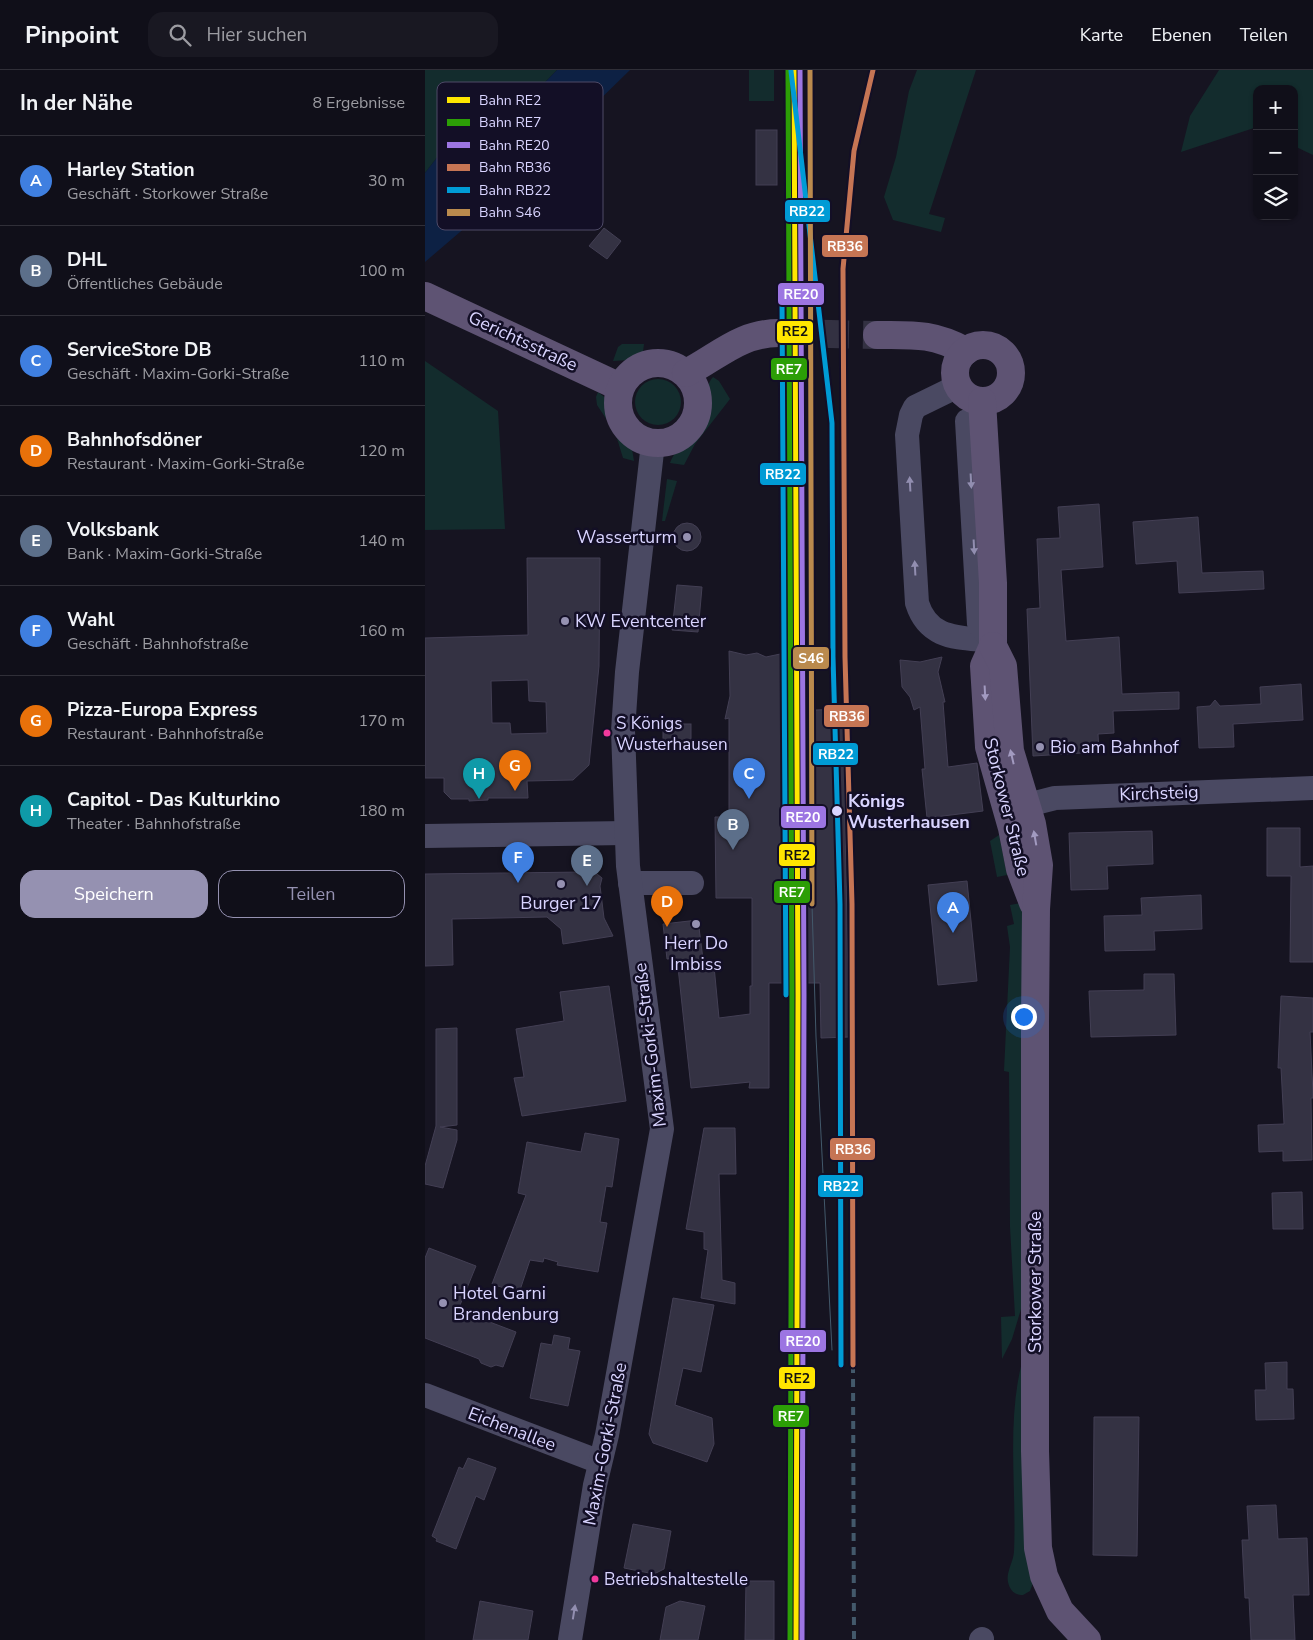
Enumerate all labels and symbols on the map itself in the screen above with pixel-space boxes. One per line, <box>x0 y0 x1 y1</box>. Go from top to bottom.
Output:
legend <box>437 82 603 230</box>
text: Bahn RE2 <box>479 91 541 110</box>
text: Bahn RE7 <box>479 113 541 132</box>
text: Bahn RE20 <box>479 136 550 155</box>
text: Bahn RB36 <box>479 158 551 177</box>
text: Bahn RB22 <box>479 181 551 200</box>
line badge: RB22 <box>784 199 831 223</box>
text: RB22 <box>789 202 825 221</box>
text: Bahn S46 <box>479 203 541 222</box>
line badge: RB36 <box>821 234 869 258</box>
text: RB36 <box>827 237 863 256</box>
line badge: RE20 <box>777 282 825 306</box>
text: RE20 <box>784 285 818 304</box>
street label: Gerichtsstraße <box>464 305 582 377</box>
line badge: RE2 <box>776 320 814 344</box>
text: RE2 <box>782 322 808 341</box>
line badge: RE7 <box>770 357 808 381</box>
text: RE7 <box>776 360 802 379</box>
line badge: RB22 <box>759 462 807 486</box>
text: RB22 <box>765 465 801 484</box>
one-way arrow <box>967 474 975 490</box>
one-way arrow <box>906 475 914 491</box>
place label: Wasserturm <box>577 525 677 549</box>
marker: Wasserturm <box>681 531 693 543</box>
one-way arrow <box>971 540 979 556</box>
one-way arrow <box>911 560 919 576</box>
place label: KW Eventcenter <box>575 609 707 633</box>
marker: KW Eventcenter <box>559 615 571 627</box>
line badge: S46 <box>792 646 830 670</box>
text: S46 <box>798 649 824 668</box>
one-way arrow <box>982 685 990 701</box>
line badge: RB36 <box>823 704 870 728</box>
text: RB36 <box>829 707 865 726</box>
place label: S Königs Wusterhausen <box>616 712 728 756</box>
marker: S Königs Wusterhausen <box>602 728 612 738</box>
street label: Storkower Straße <box>978 735 1036 879</box>
place label: Bio am Bahnhof <box>1050 735 1180 759</box>
marker: Bio am Bahnhof <box>1034 741 1046 753</box>
line badge: RB22 <box>812 742 859 766</box>
text: RB22 <box>818 745 854 764</box>
pin: G <box>499 750 531 791</box>
one-way arrow <box>1008 750 1016 765</box>
pin: H <box>463 758 495 799</box>
pin: C <box>733 758 765 799</box>
street label: Kirchsteig <box>1119 780 1199 806</box>
place label: Königs Wusterhausen <box>848 789 970 834</box>
marker: Königs Wusterhausen <box>830 804 844 818</box>
line badge: RE20 <box>780 805 827 829</box>
text: RE20 <box>786 808 820 827</box>
pin: B <box>717 809 749 850</box>
one-way arrow <box>1030 830 1038 846</box>
pin: F <box>502 842 534 883</box>
line badge: RE2 <box>778 843 816 867</box>
pin: E <box>571 845 603 886</box>
text: RE2 <box>784 846 810 865</box>
marker: Burger 17 <box>555 878 567 890</box>
line badge: RE7 <box>773 880 811 904</box>
text: RE7 <box>779 883 805 902</box>
pin: D <box>651 886 683 927</box>
place label: Burger 17 <box>520 891 602 915</box>
pin: A <box>937 892 969 933</box>
marker: Herr Do Imbiss <box>690 918 702 930</box>
place label: Herr Do Imbiss <box>664 931 728 976</box>
street label: Maxim-Gorki-Straße <box>628 961 672 1129</box>
your location <box>1011 1004 1037 1030</box>
line badge: RB36 <box>829 1137 876 1161</box>
text: RB36 <box>835 1140 871 1159</box>
line badge: RB22 <box>817 1174 864 1198</box>
text: RB22 <box>823 1177 859 1196</box>
street label: Storkower Straße <box>1023 1211 1047 1353</box>
place label: Hotel Garni Brandenburg <box>453 1281 559 1326</box>
marker: Hotel Garni Brandenburg <box>437 1297 449 1309</box>
line badge: RE20 <box>779 1329 827 1353</box>
text: RE20 <box>786 1332 820 1351</box>
street label: Maxim-Gorki-Straße <box>577 1361 633 1527</box>
line badge: RE2 <box>778 1366 816 1390</box>
text: RE2 <box>784 1369 810 1388</box>
street label: Eichenallee <box>465 1401 559 1457</box>
line badge: RE7 <box>772 1404 810 1428</box>
text: RE7 <box>778 1407 804 1426</box>
place label: Betriebshaltestelle <box>604 1568 748 1591</box>
marker: Betriebshaltestelle <box>590 1574 600 1584</box>
one-way arrow <box>571 1603 579 1619</box>

